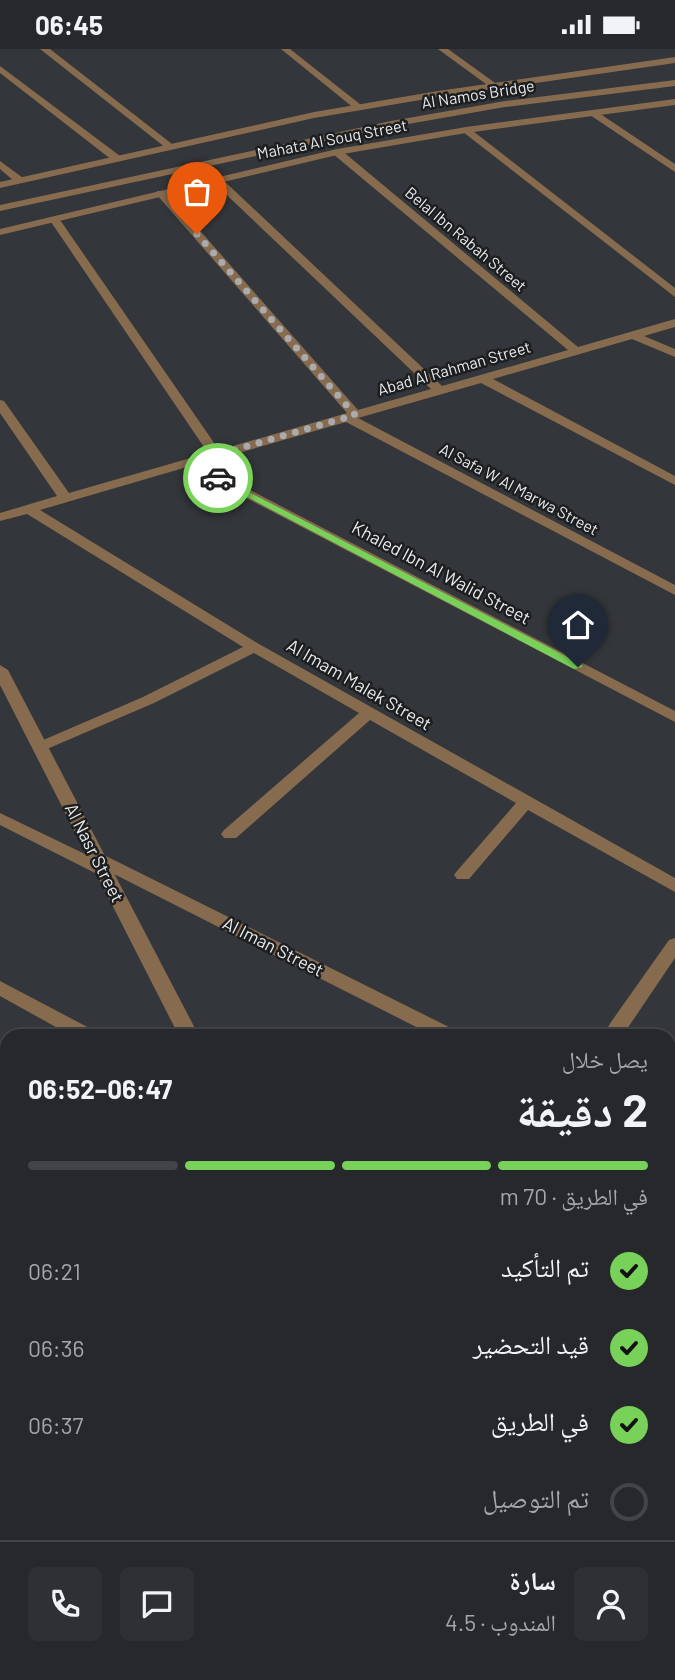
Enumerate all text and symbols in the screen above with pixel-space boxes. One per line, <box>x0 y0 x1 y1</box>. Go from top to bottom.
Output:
text: 06:45 <box>35 9 103 40</box>
street label: Al Namos Bridge <box>420 75 536 112</box>
street label: Mahata Al Souq Street <box>255 115 409 162</box>
pin <box>167 162 227 234</box>
icon: bag <box>178 173 216 211</box>
street label: Belal Ibn Rabah Street <box>402 182 531 295</box>
street label: Abad Al Rahman Street <box>375 337 533 399</box>
street label: Al Safa W Al Marwa Street <box>437 439 602 538</box>
courier <box>183 443 253 513</box>
icon: car <box>199 459 237 497</box>
street label: Khaled Ibn Al Walid Street <box>348 516 534 629</box>
pin <box>548 595 608 667</box>
icon: home <box>559 606 597 644</box>
street label: Al Imam Malek Street <box>283 634 436 735</box>
street label: Al Nasr Street <box>61 799 129 906</box>
street label: Al Iman Street <box>220 911 327 981</box>
text: يصل خلال <box>562 1045 648 1073</box>
text: 06:47–06:52 <box>28 1073 172 1104</box>
text: 2 دقيقة <box>516 1081 648 1136</box>
text: في الطريق · 70 m <box>500 1182 648 1210</box>
text: تم التأكيد <box>501 1251 589 1282</box>
icon: check <box>610 1252 648 1290</box>
text: 06:21 <box>28 1257 81 1285</box>
text: قيد التحضير <box>473 1328 589 1359</box>
icon: check <box>610 1329 648 1367</box>
text: 06:36 <box>28 1334 84 1362</box>
text: في الطريق <box>491 1405 589 1436</box>
icon: check <box>610 1406 648 1444</box>
text: 06:37 <box>28 1411 83 1439</box>
text: تم التوصيل <box>483 1482 589 1513</box>
text: سارة <box>509 1564 556 1595</box>
button: phone <box>28 1567 102 1641</box>
button: chat <box>120 1567 194 1641</box>
button: person <box>574 1567 648 1641</box>
text: المندوب · 4.5 <box>445 1608 556 1636</box>

